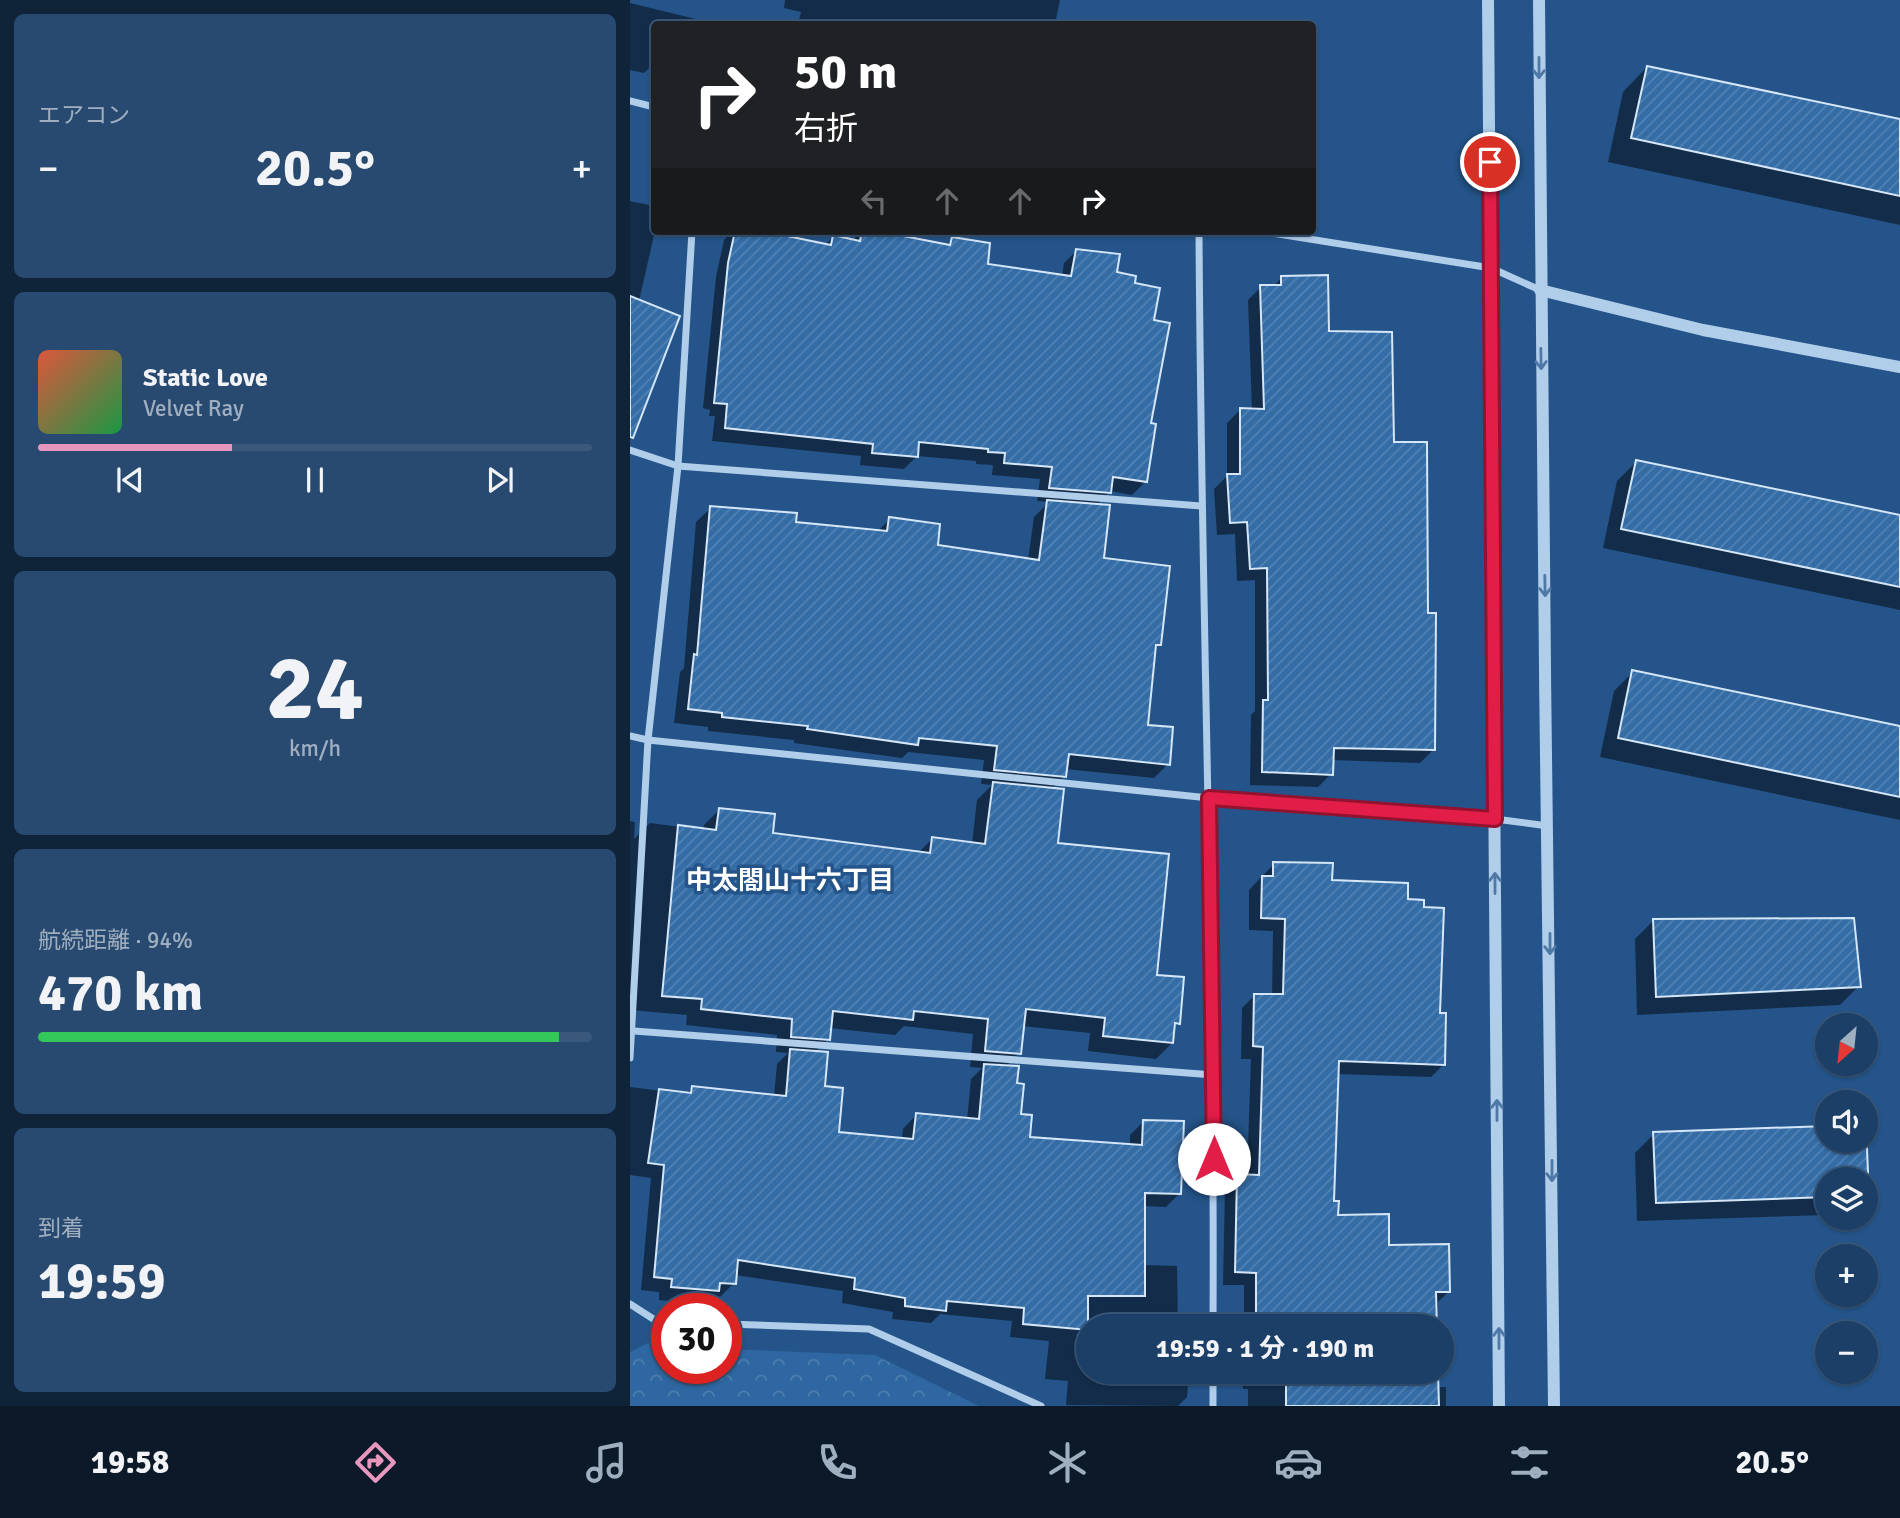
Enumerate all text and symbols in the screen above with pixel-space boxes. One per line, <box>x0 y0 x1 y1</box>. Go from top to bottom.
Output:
text: 50 m <box>794 42 897 102</box>
icon: right <box>679 49 770 140</box>
one-way arrow <box>1532 56 1546 79</box>
text: エアコン <box>38 101 130 130</box>
text: 右折 <box>794 109 858 148</box>
pin <box>1460 132 1520 192</box>
text: 20.5° <box>255 136 375 200</box>
icon: arrive <box>1471 143 1509 181</box>
text: − <box>38 145 59 192</box>
text: + <box>571 145 592 192</box>
icon: left <box>855 182 893 220</box>
icon: ahead <box>928 182 966 220</box>
icon: ahead <box>1001 182 1039 220</box>
icon: right <box>1074 182 1112 220</box>
one-way arrow <box>1534 347 1548 370</box>
text: Static Love <box>143 362 268 394</box>
text: Velvet Ray <box>143 394 244 423</box>
icon: previous <box>111 461 149 499</box>
icon: pause <box>296 461 334 499</box>
icon: next <box>481 461 519 499</box>
one-way arrow <box>1538 574 1552 597</box>
text: 24 <box>266 632 364 745</box>
text: km/h <box>289 734 341 763</box>
district label: 中太閤山十六丁目 <box>686 865 894 897</box>
one-way arrow <box>1488 872 1502 895</box>
text: 航続距離 · 94% <box>38 926 193 955</box>
one-way arrow <box>1544 932 1557 955</box>
text: 470 km <box>38 961 203 1025</box>
north arrow <box>1815 1013 1878 1076</box>
map controls <box>1815 1013 1878 1384</box>
button: sound <box>1815 1090 1878 1153</box>
one-way arrow <box>1490 1099 1504 1122</box>
position arrow <box>1177 1122 1251 1196</box>
one-way arrow <box>1546 1159 1559 1182</box>
button: layers <box>1815 1167 1878 1230</box>
text: 到着 <box>38 1214 84 1243</box>
button: + <box>1815 1244 1878 1307</box>
text: 19:59 <box>38 1249 166 1313</box>
speed limit sign: 30 <box>651 1293 742 1384</box>
button: − <box>1815 1321 1878 1384</box>
one-way arrow <box>1492 1327 1505 1350</box>
text: 19:59 · 1 分 · 190 m <box>1156 1333 1374 1365</box>
icon: directions <box>351 1438 400 1487</box>
icon: music <box>582 1438 631 1487</box>
icon: phone <box>813 1438 862 1487</box>
icon: climate <box>1043 1438 1092 1487</box>
icon: car <box>1274 1438 1323 1487</box>
icon: filters <box>1505 1438 1554 1487</box>
text: 19:58 <box>91 1443 169 1482</box>
text: 20.5° <box>1735 1443 1809 1482</box>

